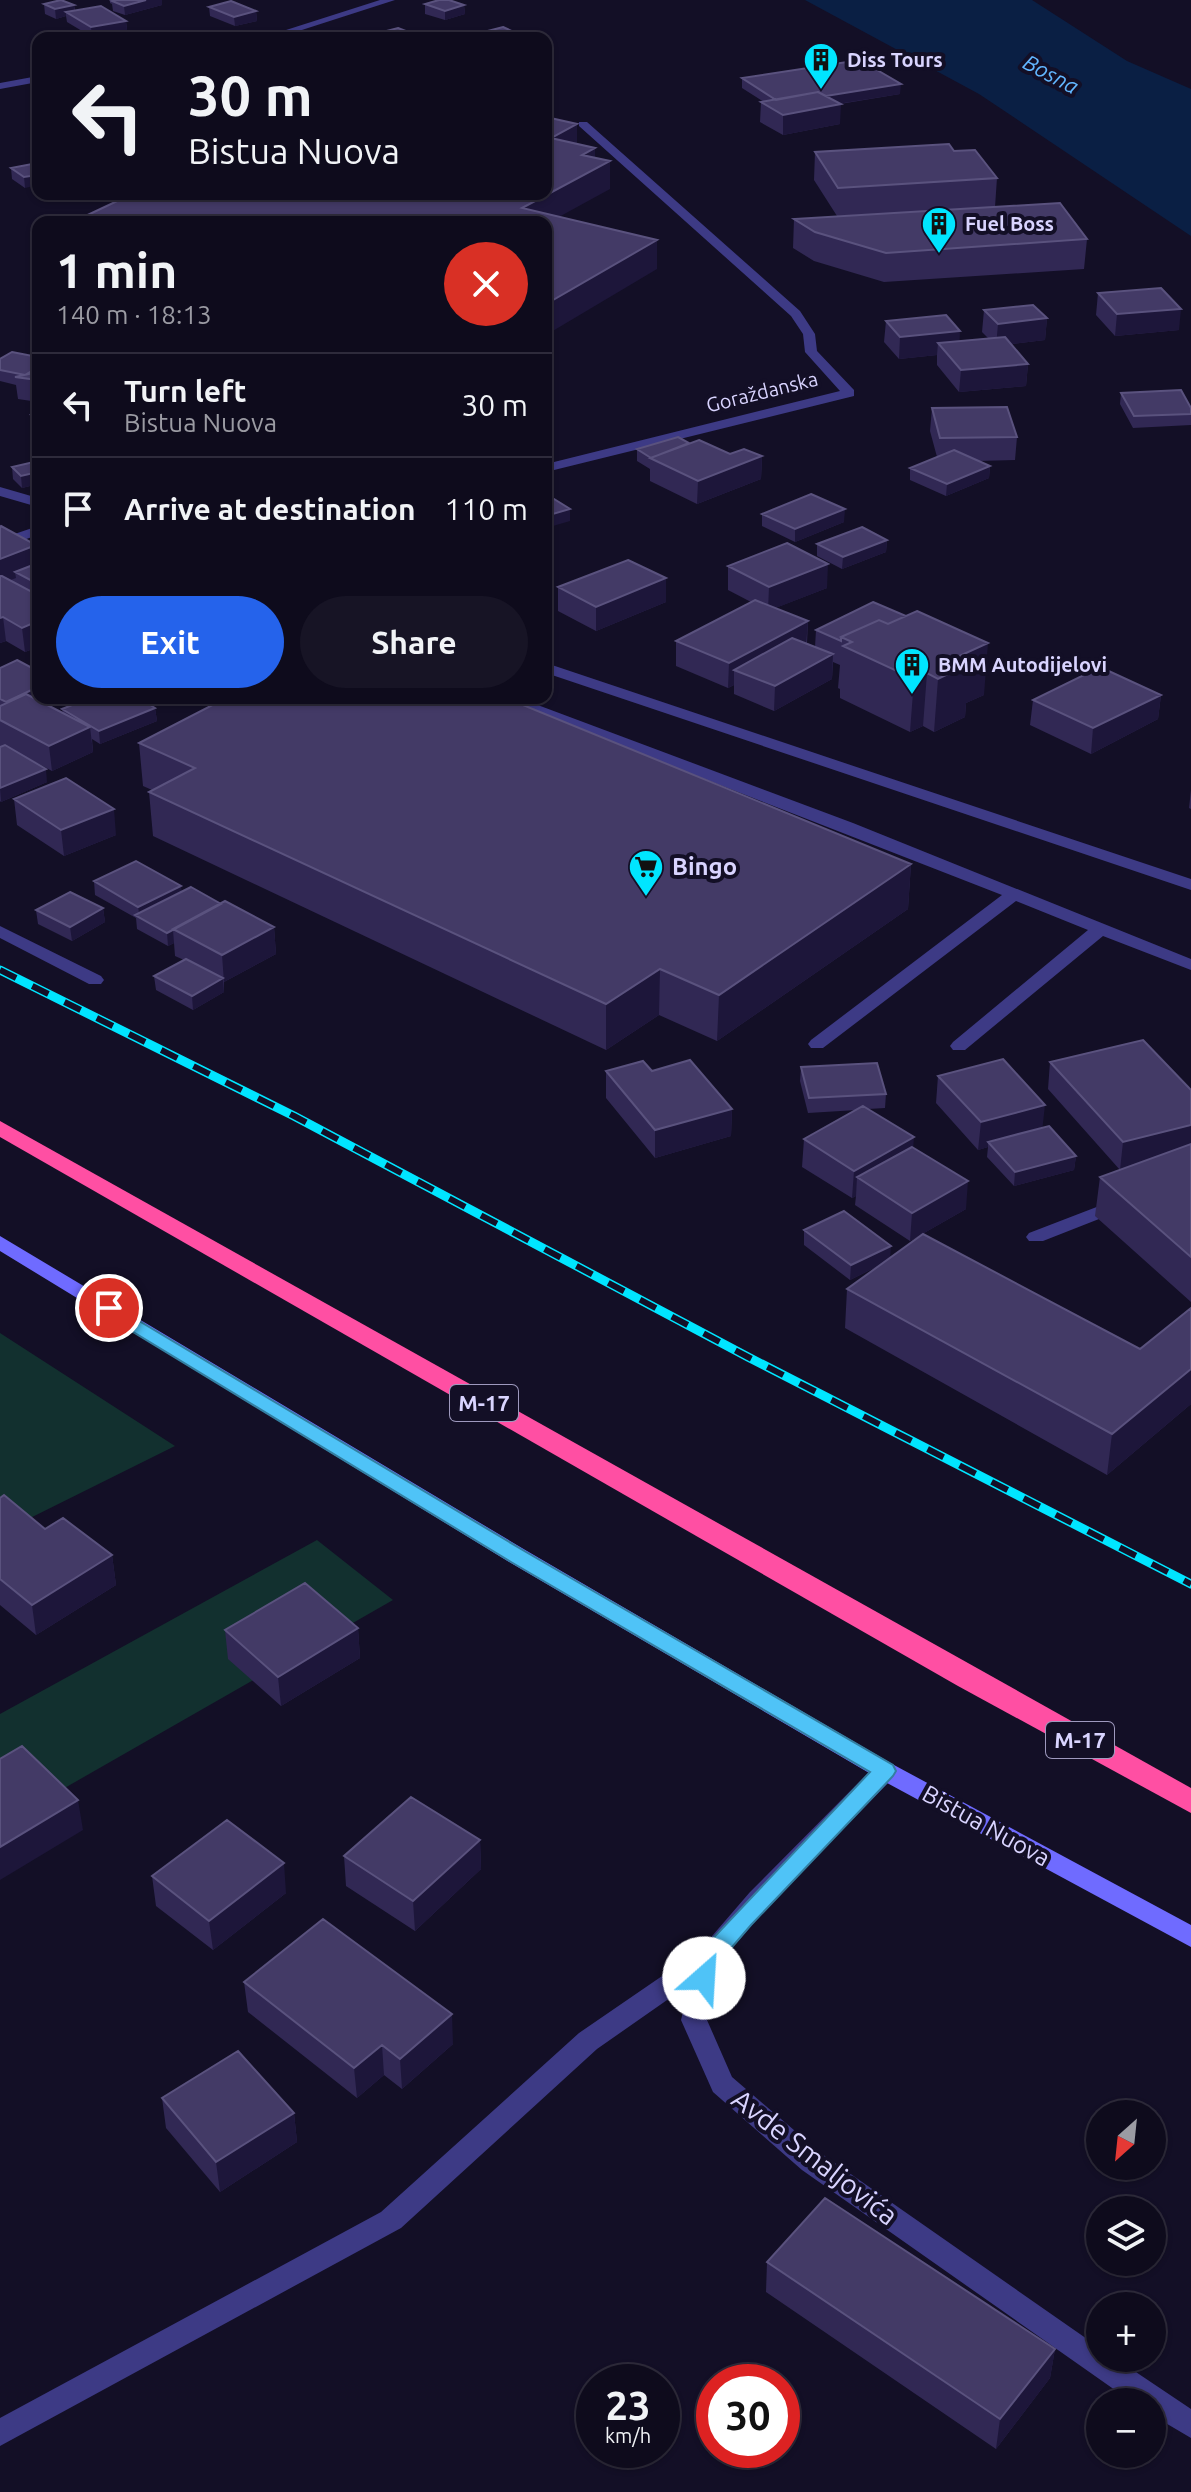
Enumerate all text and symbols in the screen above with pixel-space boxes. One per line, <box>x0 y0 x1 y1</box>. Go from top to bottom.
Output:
building icon: Diss Tours <box>802 41 840 91</box>
place label: Diss Tours <box>847 48 943 71</box>
water label: Bosna <box>1019 49 1083 98</box>
icon: left <box>56 64 160 168</box>
text: 30 m <box>188 64 313 127</box>
text: Bistua Nuova <box>188 130 400 171</box>
building icon: Fuel Boss <box>920 205 958 255</box>
place label: Fuel Boss <box>965 212 1054 235</box>
button: close <box>444 242 528 326</box>
text: 1 min <box>56 243 177 297</box>
text: 140 m · 18:13 <box>56 300 212 329</box>
street label: Goraždanska <box>704 367 820 416</box>
text: Turn left <box>124 374 246 408</box>
icon: left <box>56 383 100 427</box>
text: 30 m <box>461 388 528 422</box>
text: Bistua Nuova <box>124 408 277 437</box>
icon: arrive <box>56 487 100 531</box>
text: Arrive at destination <box>124 492 416 526</box>
text: 110 m <box>444 492 528 526</box>
button: Exit <box>56 596 284 688</box>
button: Share <box>300 596 528 688</box>
building icon: BMM Autodijelovi <box>893 646 931 696</box>
place label: BMM Autodijelovi <box>938 653 1107 676</box>
supermarket icon: Bingo <box>627 848 665 898</box>
place label: Bingo <box>672 853 737 880</box>
pin <box>75 1274 143 1342</box>
icon: arrive <box>87 1286 131 1330</box>
road number: M-17 <box>450 1385 518 1421</box>
road number: M-17 <box>1046 1722 1114 1758</box>
street label: Bistua Nuova <box>918 1780 1055 1872</box>
position arrow <box>662 1936 746 2020</box>
street label: Avde Smaljovića <box>726 2082 904 2231</box>
north arrow <box>1086 2100 1166 2180</box>
map controls <box>1086 2100 1166 2468</box>
button: layers <box>1086 2196 1166 2276</box>
button: + <box>1086 2292 1166 2372</box>
speed limit sign: 30 <box>696 2364 800 2468</box>
text: 23 <box>605 2383 651 2428</box>
button: − <box>1086 2388 1166 2468</box>
text: km/h <box>605 2424 651 2447</box>

